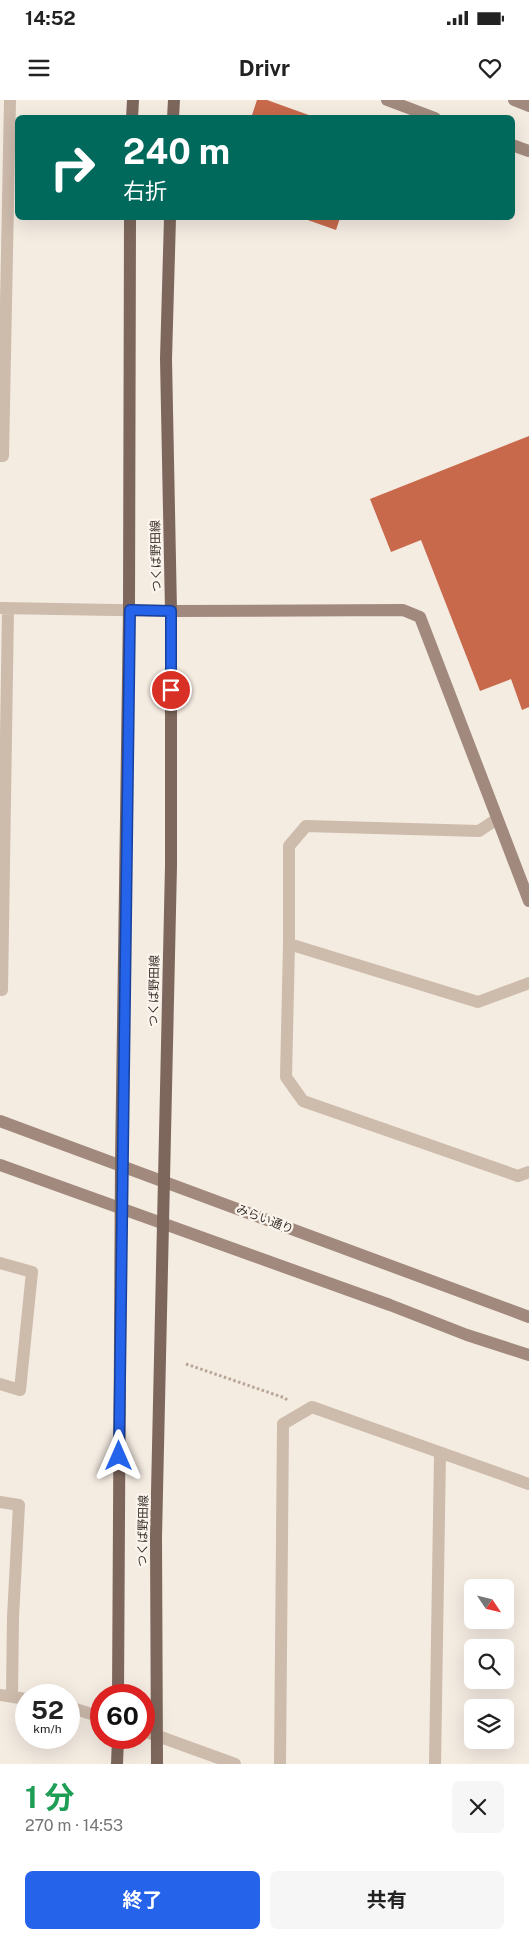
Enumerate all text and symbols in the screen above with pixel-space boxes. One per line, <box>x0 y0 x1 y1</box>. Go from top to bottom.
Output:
text: 14:52 <box>25 7 76 29</box>
icon: menu <box>25 54 53 82</box>
icon: heart <box>476 54 504 82</box>
text: Drivr <box>239 55 290 81</box>
text: 240 m <box>123 131 230 172</box>
icon: right <box>40 135 105 200</box>
text: 右折 <box>123 178 167 204</box>
street label: つくば野田線 <box>148 520 164 592</box>
pin <box>150 669 192 711</box>
icon: arrive <box>157 676 185 704</box>
street label: つくば野田線 <box>146 955 162 1027</box>
street label: みらい通り <box>234 1202 296 1236</box>
position arrow <box>92 1429 144 1481</box>
street label: つくば野田線 <box>135 1495 151 1567</box>
north arrow <box>464 1579 514 1629</box>
map controls <box>464 1579 514 1749</box>
button: search <box>464 1639 514 1689</box>
speed limit sign: 60 <box>90 1684 155 1749</box>
text: 52 <box>31 1695 64 1725</box>
button: layers <box>464 1699 514 1749</box>
text: km/h <box>33 1722 62 1736</box>
text: 1 分 <box>25 1779 75 1815</box>
button: close <box>452 1781 504 1833</box>
text: 270 m · 14:53 <box>25 1816 123 1835</box>
button: 終了 <box>25 1871 260 1929</box>
button: 共有 <box>270 1871 504 1929</box>

